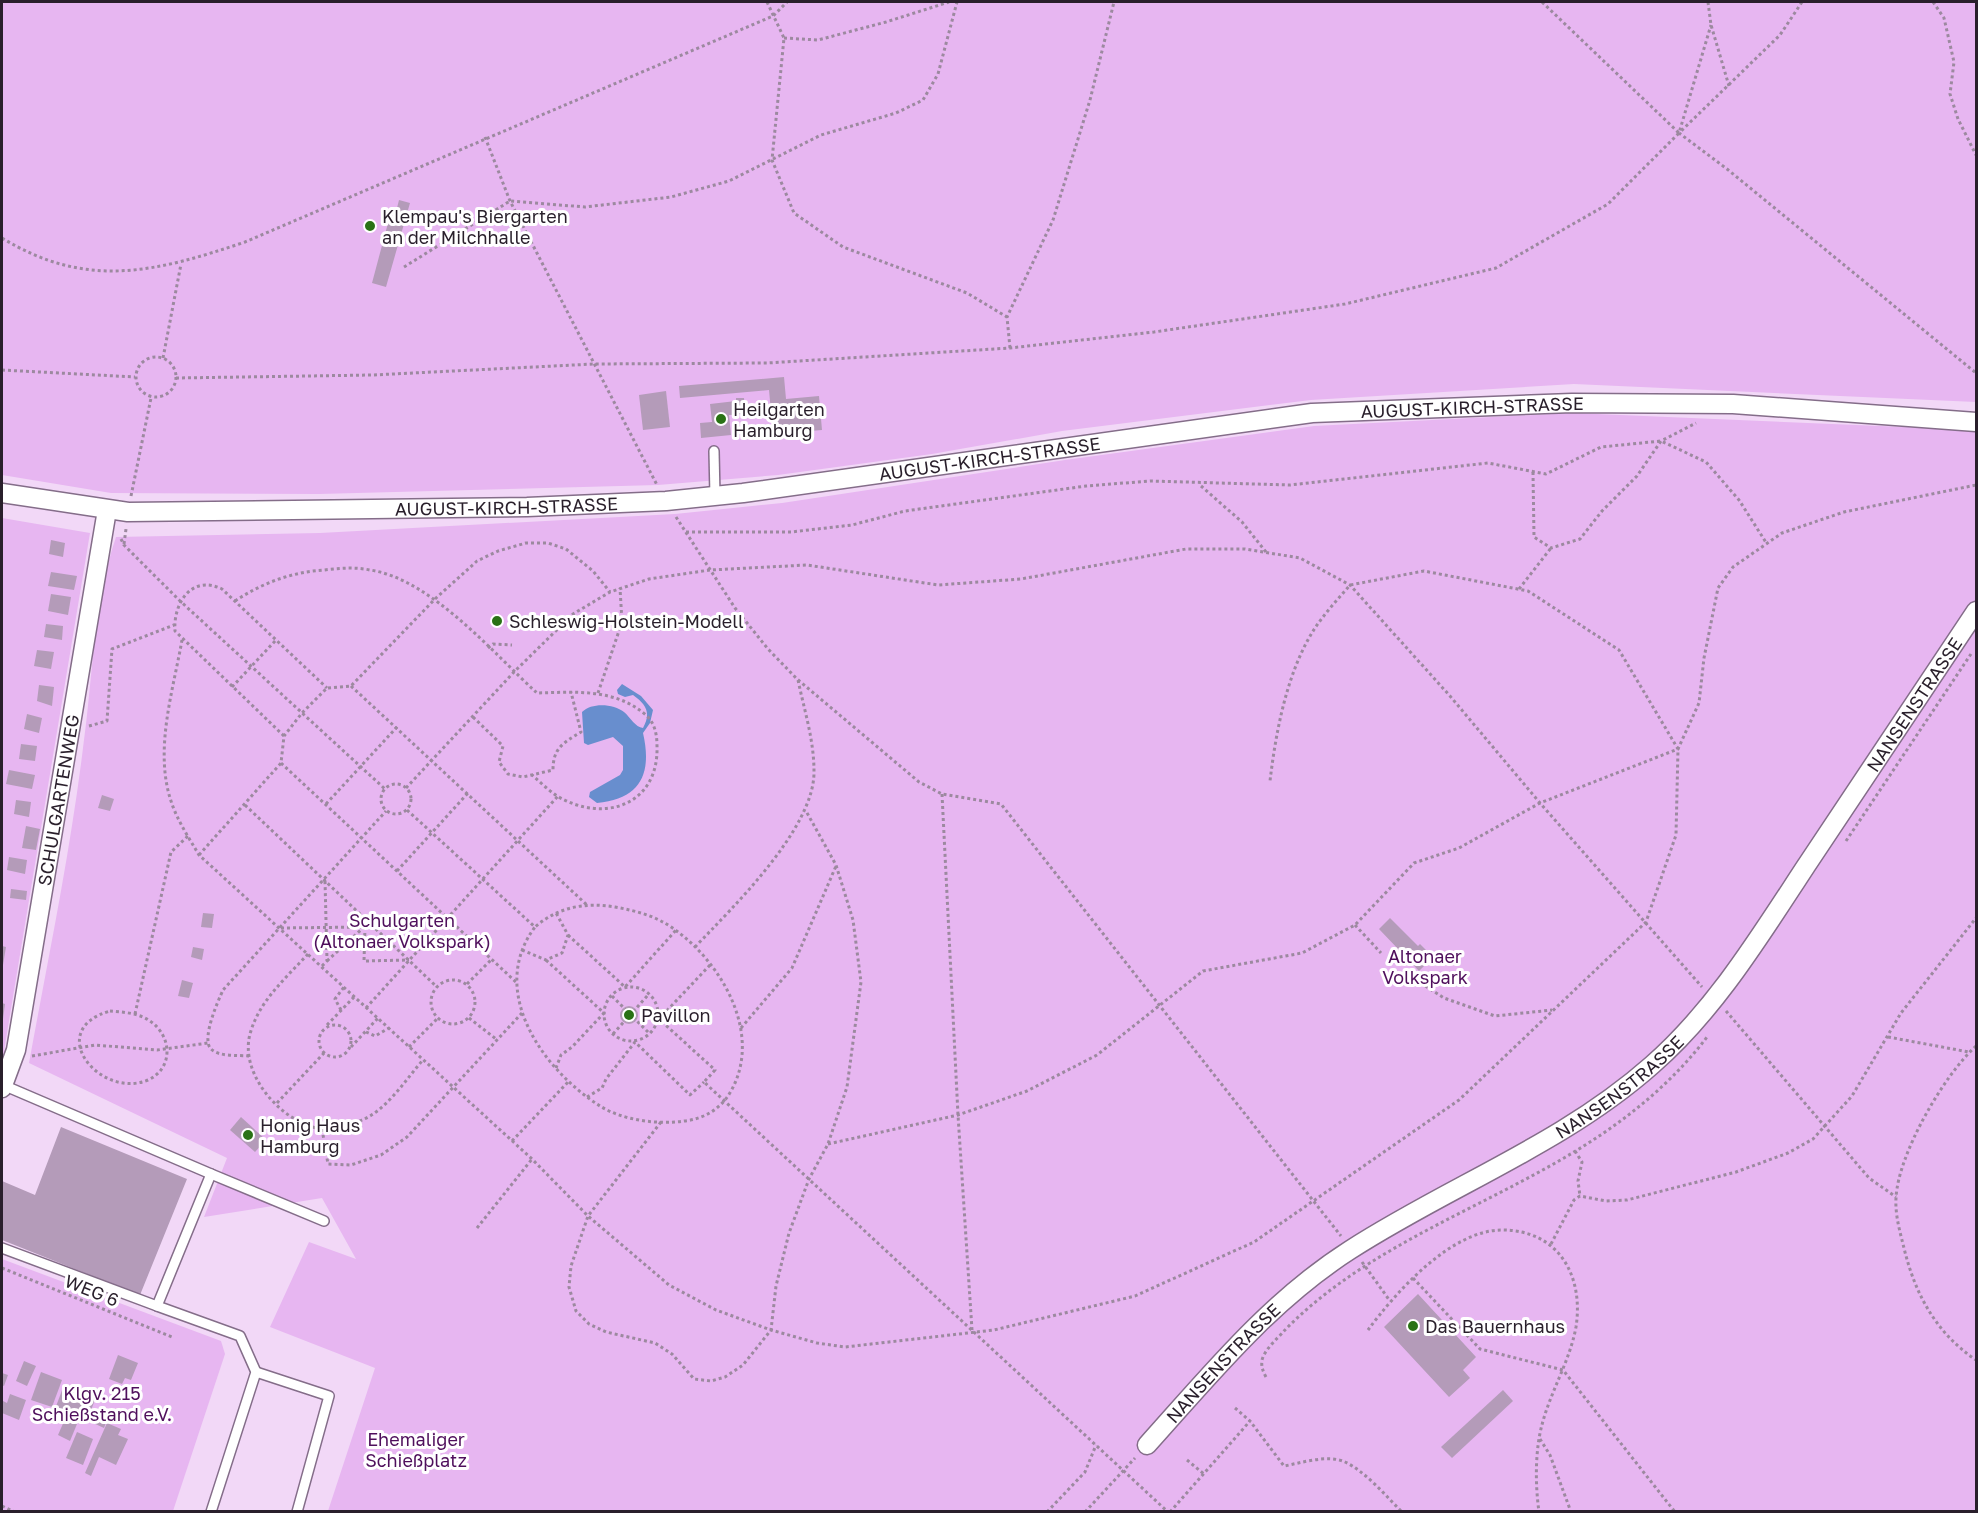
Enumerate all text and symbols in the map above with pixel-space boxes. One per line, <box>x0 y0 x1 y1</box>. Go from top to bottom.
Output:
place label: Klempau's Biergarten an der Milchhalle <box>382 205 568 248</box>
marker: Klempau's Biergarten an der Milchhalle <box>363 219 377 233</box>
street label: AUGUST-KIRCH-STRASSE <box>1360 392 1584 422</box>
place label: Heilgarten Hamburg <box>733 398 825 441</box>
marker: Heilgarten Hamburg <box>714 412 728 426</box>
street label: AUGUST-KIRCH-STRASSE <box>878 432 1102 485</box>
street label: AUGUST-KIRCH-STRASSE <box>395 492 619 520</box>
place label: Schleswig-Holstein-Modell <box>509 610 744 632</box>
marker: Schleswig-Holstein-Modell <box>490 614 504 628</box>
street label: NANSENSTRASSE <box>1861 633 1966 776</box>
street label: SCHULGARTENWEG <box>33 713 83 887</box>
park label: Schulgarten (Altonaer Volkspark) <box>313 909 491 952</box>
park label: Altonaer Volkspark <box>1382 945 1468 988</box>
place label: Pavillon <box>641 1004 711 1026</box>
marker: Pavillon <box>622 1008 636 1022</box>
street label: NANSENSTRASSE <box>1551 1030 1688 1143</box>
place label: Honig Haus Hamburg <box>260 1114 360 1157</box>
marker: Honig Haus Hamburg <box>241 1128 255 1142</box>
street label: WEG 6 <box>62 1269 122 1311</box>
street label: NANSENSTRASSE <box>1161 1298 1285 1427</box>
place label: Das Bauernhaus <box>1425 1315 1565 1337</box>
marker: Das Bauernhaus <box>1406 1319 1420 1333</box>
park label: Klgv. 215 Schießstand e.V. <box>32 1382 172 1425</box>
park label: Ehemaliger Schießplatz <box>365 1428 467 1471</box>

